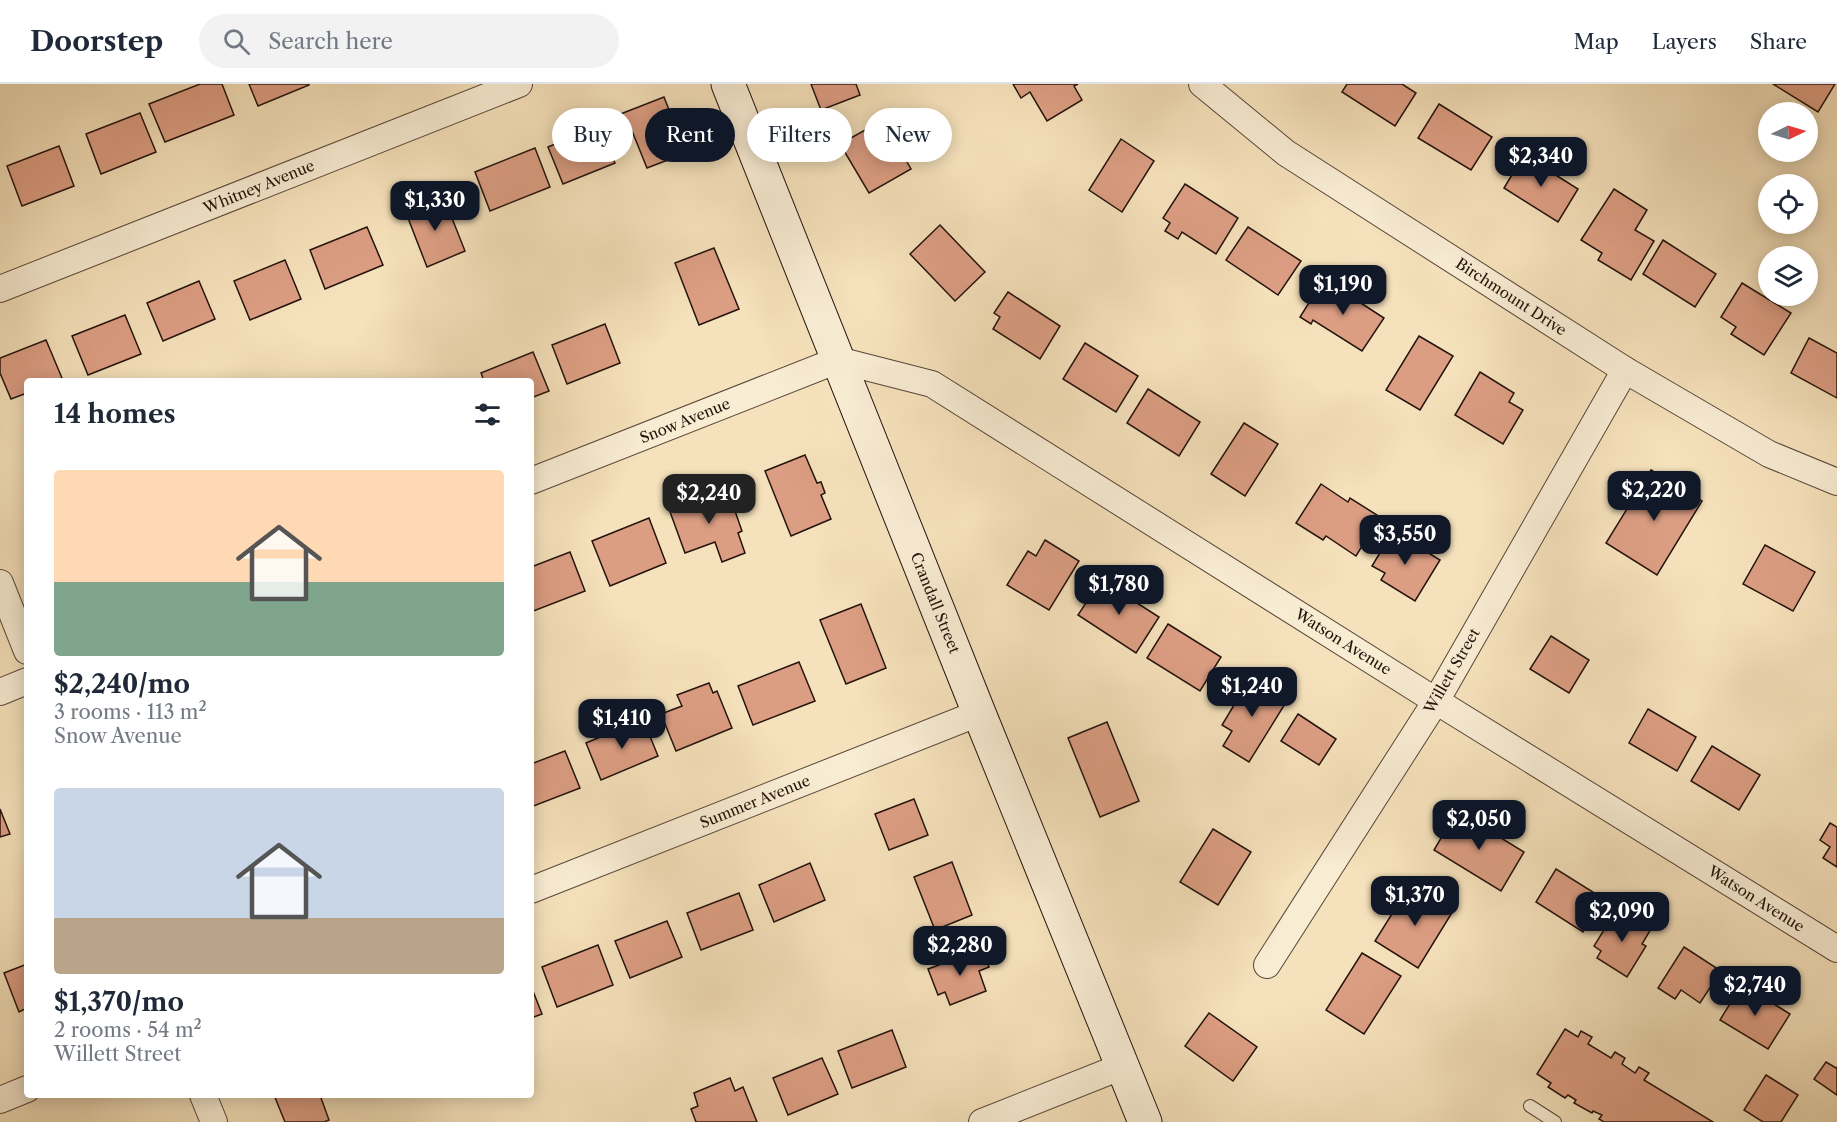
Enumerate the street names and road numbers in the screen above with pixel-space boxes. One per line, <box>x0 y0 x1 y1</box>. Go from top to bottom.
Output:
street label: Whitney Avenue <box>200 156 317 218</box>
street label: Birchmount Drive <box>1452 254 1570 340</box>
street label: Snow Avenue <box>637 394 733 447</box>
street label: Crandall Street <box>907 549 965 657</box>
street label: Watson Avenue <box>1291 604 1395 679</box>
street label: Willett Street <box>1419 624 1484 718</box>
street label: Summer Avenue <box>697 771 813 832</box>
street label: Watson Avenue <box>1704 861 1808 936</box>

